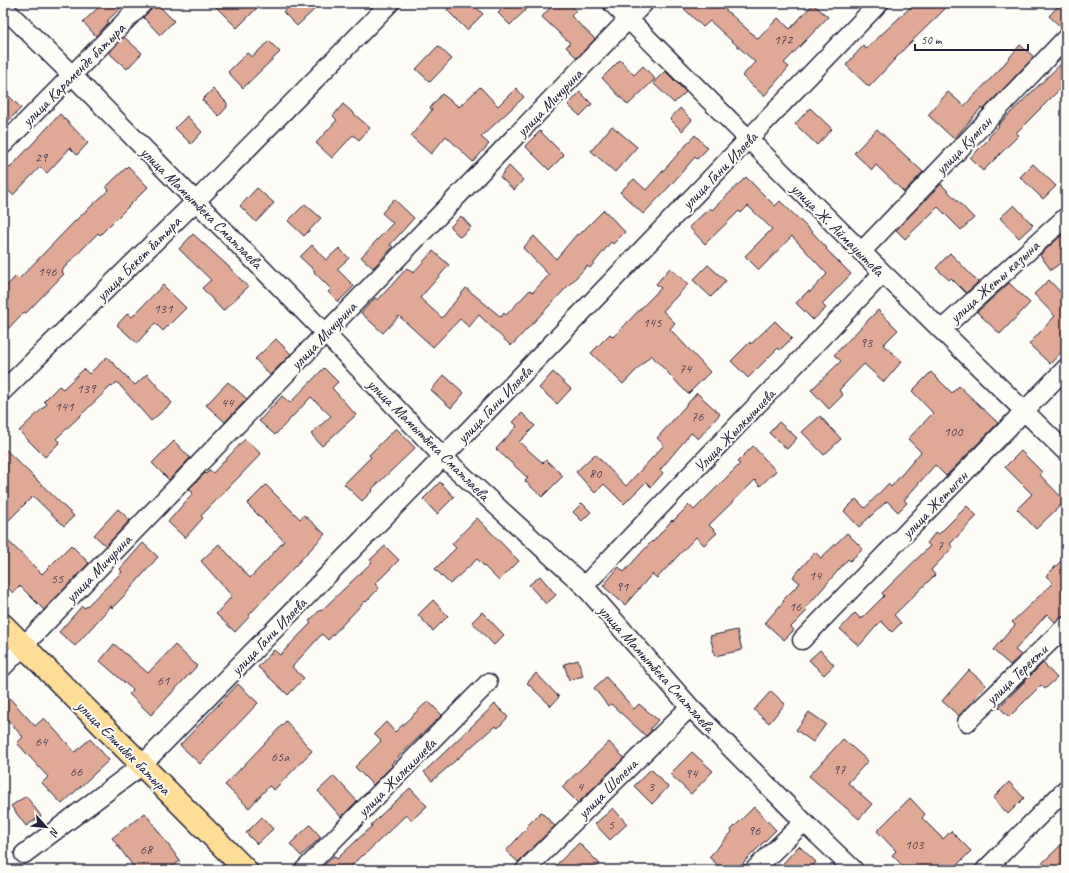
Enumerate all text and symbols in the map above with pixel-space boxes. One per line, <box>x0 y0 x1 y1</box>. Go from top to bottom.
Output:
street label: улица Караменде батыра <box>17 18 130 131</box>
scale bar <box>915 26 1028 52</box>
house number: 172 <box>774 31 794 48</box>
text: 50 m <box>921 32 943 48</box>
street label: улица Мичурина <box>512 64 588 142</box>
street label: улица Кумган <box>930 111 997 180</box>
street label: улица Гани Иляева <box>677 126 763 215</box>
street label: улица Мамытбека Сматлаева <box>135 142 268 274</box>
house number: 29 <box>35 149 49 166</box>
street label: улица Ж. Аймауытова <box>786 178 889 282</box>
street label: улица Бекет батыра <box>91 211 186 306</box>
street label: улица Жеты казына <box>945 235 1045 328</box>
house number: 146 <box>38 263 57 280</box>
street label: улица Мичурина <box>286 297 362 375</box>
house number: 131 <box>154 300 173 317</box>
house number: 145 <box>643 314 662 331</box>
house number: 93 <box>860 334 874 351</box>
street label: улица Гани Иляева <box>452 360 538 449</box>
house number: 74 <box>679 360 693 377</box>
street label: улица Мамытбека Сматлаева <box>362 374 495 506</box>
house number: 139 <box>77 380 97 397</box>
street label: Улица Жылкышиева <box>690 384 781 477</box>
house number: 44 <box>221 394 235 411</box>
house number: 141 <box>55 398 74 415</box>
house number: 76 <box>691 408 704 425</box>
house number: 100 <box>944 423 964 440</box>
house number: 80 <box>589 465 603 482</box>
street label: улица Жетыген <box>897 465 973 543</box>
street label: улица Мичурина <box>61 530 137 608</box>
house number: 7 <box>937 537 944 554</box>
house number: 14 <box>809 567 823 584</box>
house number: 55 <box>51 570 64 587</box>
house number: 91 <box>616 578 629 595</box>
street label: улица Гани Иляева <box>226 592 312 681</box>
house number: 16 <box>789 598 802 615</box>
street label: улица Мамытбека Сматлаева <box>593 600 720 738</box>
street label: улица Теректи <box>981 640 1053 710</box>
house number: 61 <box>157 672 170 689</box>
street label: улица Елшибек батыра <box>71 695 176 800</box>
house number: 64 <box>35 733 49 750</box>
street label: улица Жилкишиева <box>352 733 441 822</box>
house number: 65а <box>271 748 290 765</box>
street label: улица Шопена <box>573 753 643 824</box>
house number: 97 <box>833 761 846 778</box>
house number: 66 <box>70 763 83 780</box>
house number: 94 <box>685 765 699 782</box>
house number: 4 <box>577 778 585 795</box>
house number: 3 <box>648 778 656 795</box>
north arrow <box>26 807 66 847</box>
house number: 5 <box>608 816 615 833</box>
house number: 96 <box>748 822 761 839</box>
text: N <box>46 825 63 840</box>
house number: 103 <box>905 836 925 853</box>
house number: 68 <box>140 841 154 858</box>

